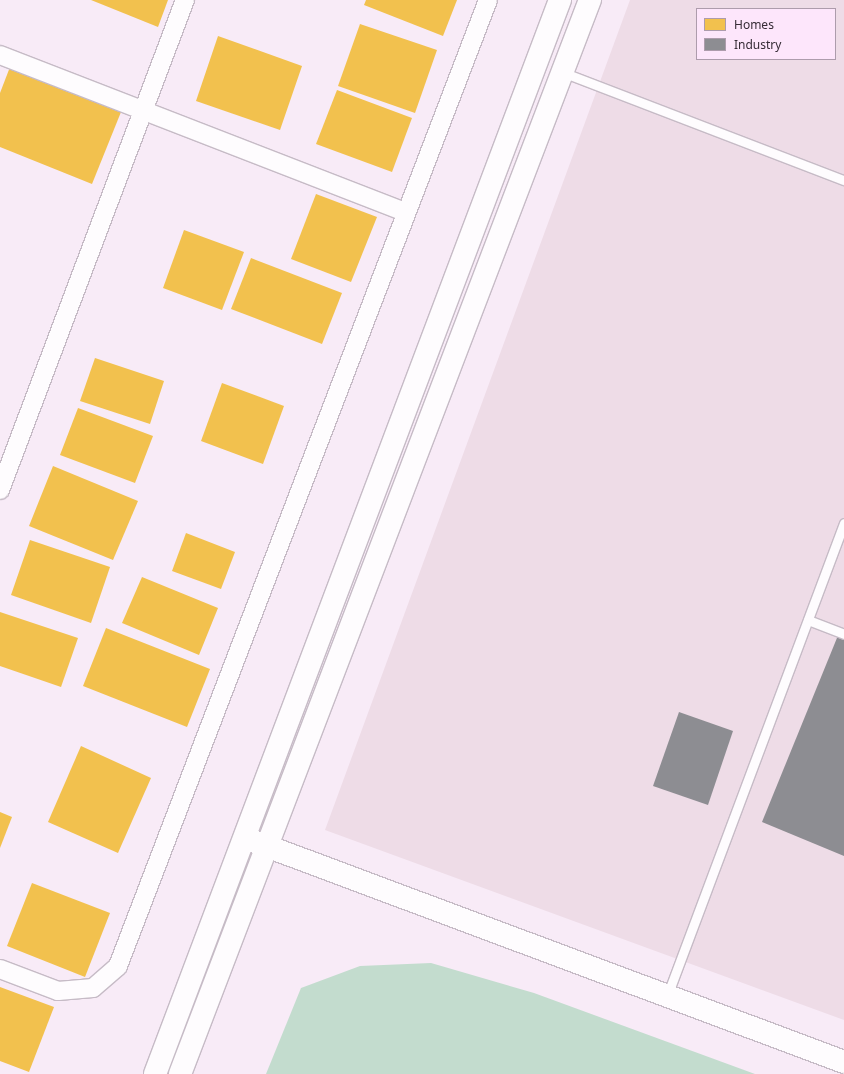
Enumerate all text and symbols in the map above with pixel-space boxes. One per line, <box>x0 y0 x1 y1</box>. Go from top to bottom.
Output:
legend <box>696 8 836 60</box>
text: Homes <box>734 16 774 33</box>
text: Industry <box>734 36 781 53</box>

